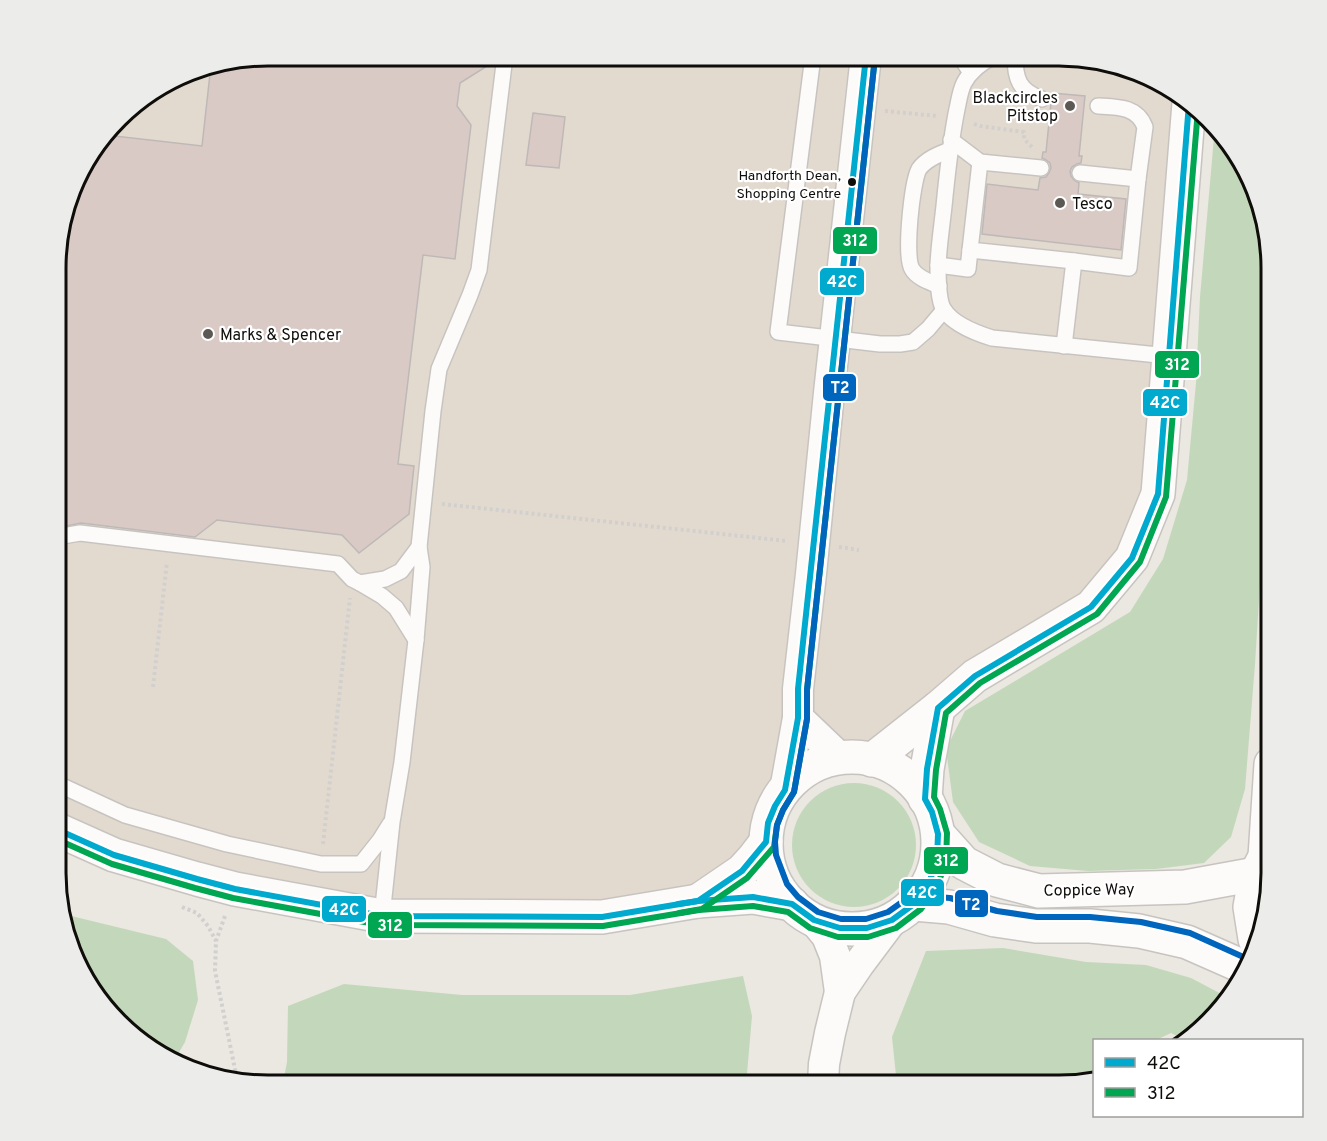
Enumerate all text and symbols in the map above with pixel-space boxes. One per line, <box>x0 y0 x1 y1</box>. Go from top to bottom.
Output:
place label: Blackcircles Pitstop <box>973 89 1058 127</box>
marker: Blackcircles Pitstop <box>1063 99 1077 113</box>
place label: Handforth Dean, Shopping Centre <box>736 168 841 203</box>
marker: Handforth Dean, Shopping Centre <box>846 176 858 188</box>
place label: Tesco <box>1072 195 1113 215</box>
marker: Tesco <box>1053 196 1067 210</box>
line badge: 312 <box>832 226 878 255</box>
text: 312 <box>842 232 868 252</box>
line badge: 42C <box>819 267 865 296</box>
text: 42C <box>827 273 857 293</box>
place label: Marks & Spencer <box>220 326 341 346</box>
marker: Marks & Spencer <box>201 327 215 341</box>
line badge: 312 <box>1154 350 1200 379</box>
text: 312 <box>1164 356 1190 376</box>
line badge: T2 <box>822 373 857 402</box>
text: T2 <box>830 379 850 399</box>
line badge: 42C <box>1142 388 1188 417</box>
text: 42C <box>1150 394 1180 414</box>
line badge: 312 <box>923 846 969 875</box>
text: 312 <box>933 852 959 872</box>
line badge: 42C <box>900 878 945 907</box>
street label: Coppice Way <box>1043 880 1135 902</box>
text: 42C <box>907 884 937 904</box>
line badge: T2 <box>954 889 989 918</box>
line badge: 42C <box>321 895 367 923</box>
text: T2 <box>961 896 981 916</box>
text: 42C <box>329 901 359 921</box>
line badge: 312 <box>367 911 413 939</box>
text: 312 <box>377 917 403 937</box>
legend <box>1093 1039 1303 1117</box>
text: 42C <box>1147 1053 1181 1076</box>
text: 312 <box>1147 1083 1176 1106</box>

